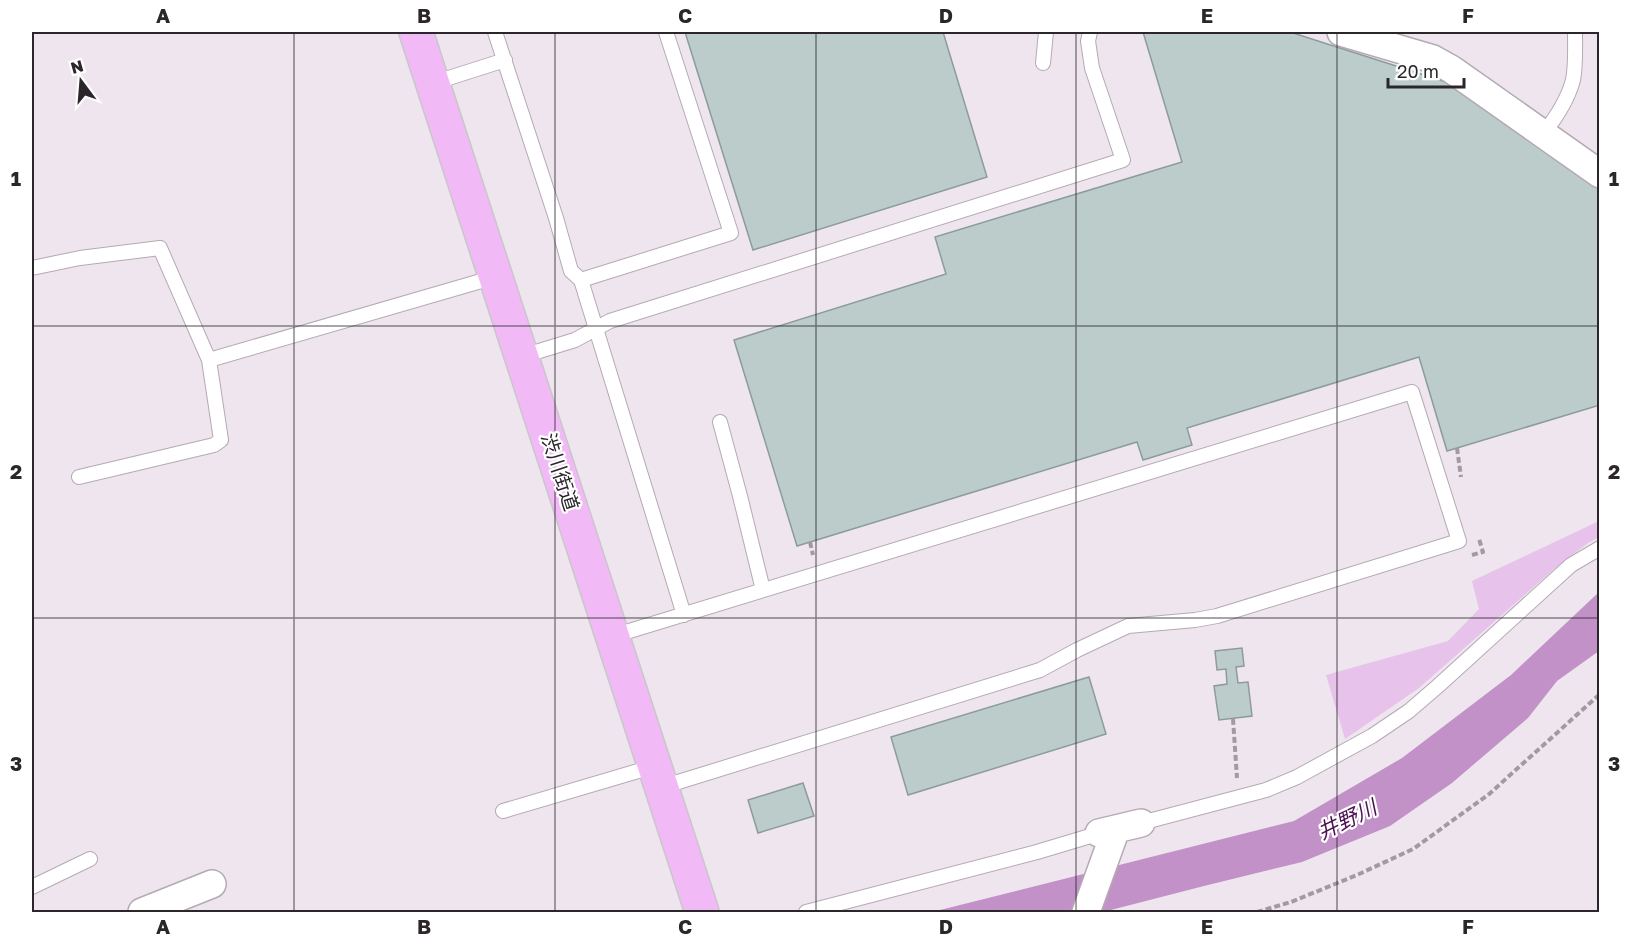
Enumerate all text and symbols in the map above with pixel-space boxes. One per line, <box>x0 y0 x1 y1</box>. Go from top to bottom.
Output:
text: A <box>156 3 170 27</box>
text: B <box>417 3 431 27</box>
text: C <box>678 3 692 27</box>
text: D <box>939 3 953 27</box>
text: E <box>1201 3 1213 27</box>
text: F <box>1462 3 1474 27</box>
north arrow <box>51 51 111 111</box>
scale bar <box>1388 51 1464 89</box>
text: N <box>68 55 85 78</box>
text: 20 m <box>1397 60 1439 82</box>
text: 1 <box>11 166 21 190</box>
text: 1 <box>1609 166 1619 190</box>
street label: 渋川街道 <box>537 430 585 513</box>
text: 2 <box>10 459 22 483</box>
text: 2 <box>1608 459 1620 483</box>
text: 3 <box>10 751 22 775</box>
text: 3 <box>1608 751 1620 775</box>
water label: 井野川 <box>1313 793 1382 845</box>
text: A <box>156 914 170 938</box>
text: B <box>417 914 431 938</box>
text: C <box>678 914 692 938</box>
text: D <box>939 914 953 938</box>
text: E <box>1201 914 1213 938</box>
text: F <box>1462 914 1474 938</box>

